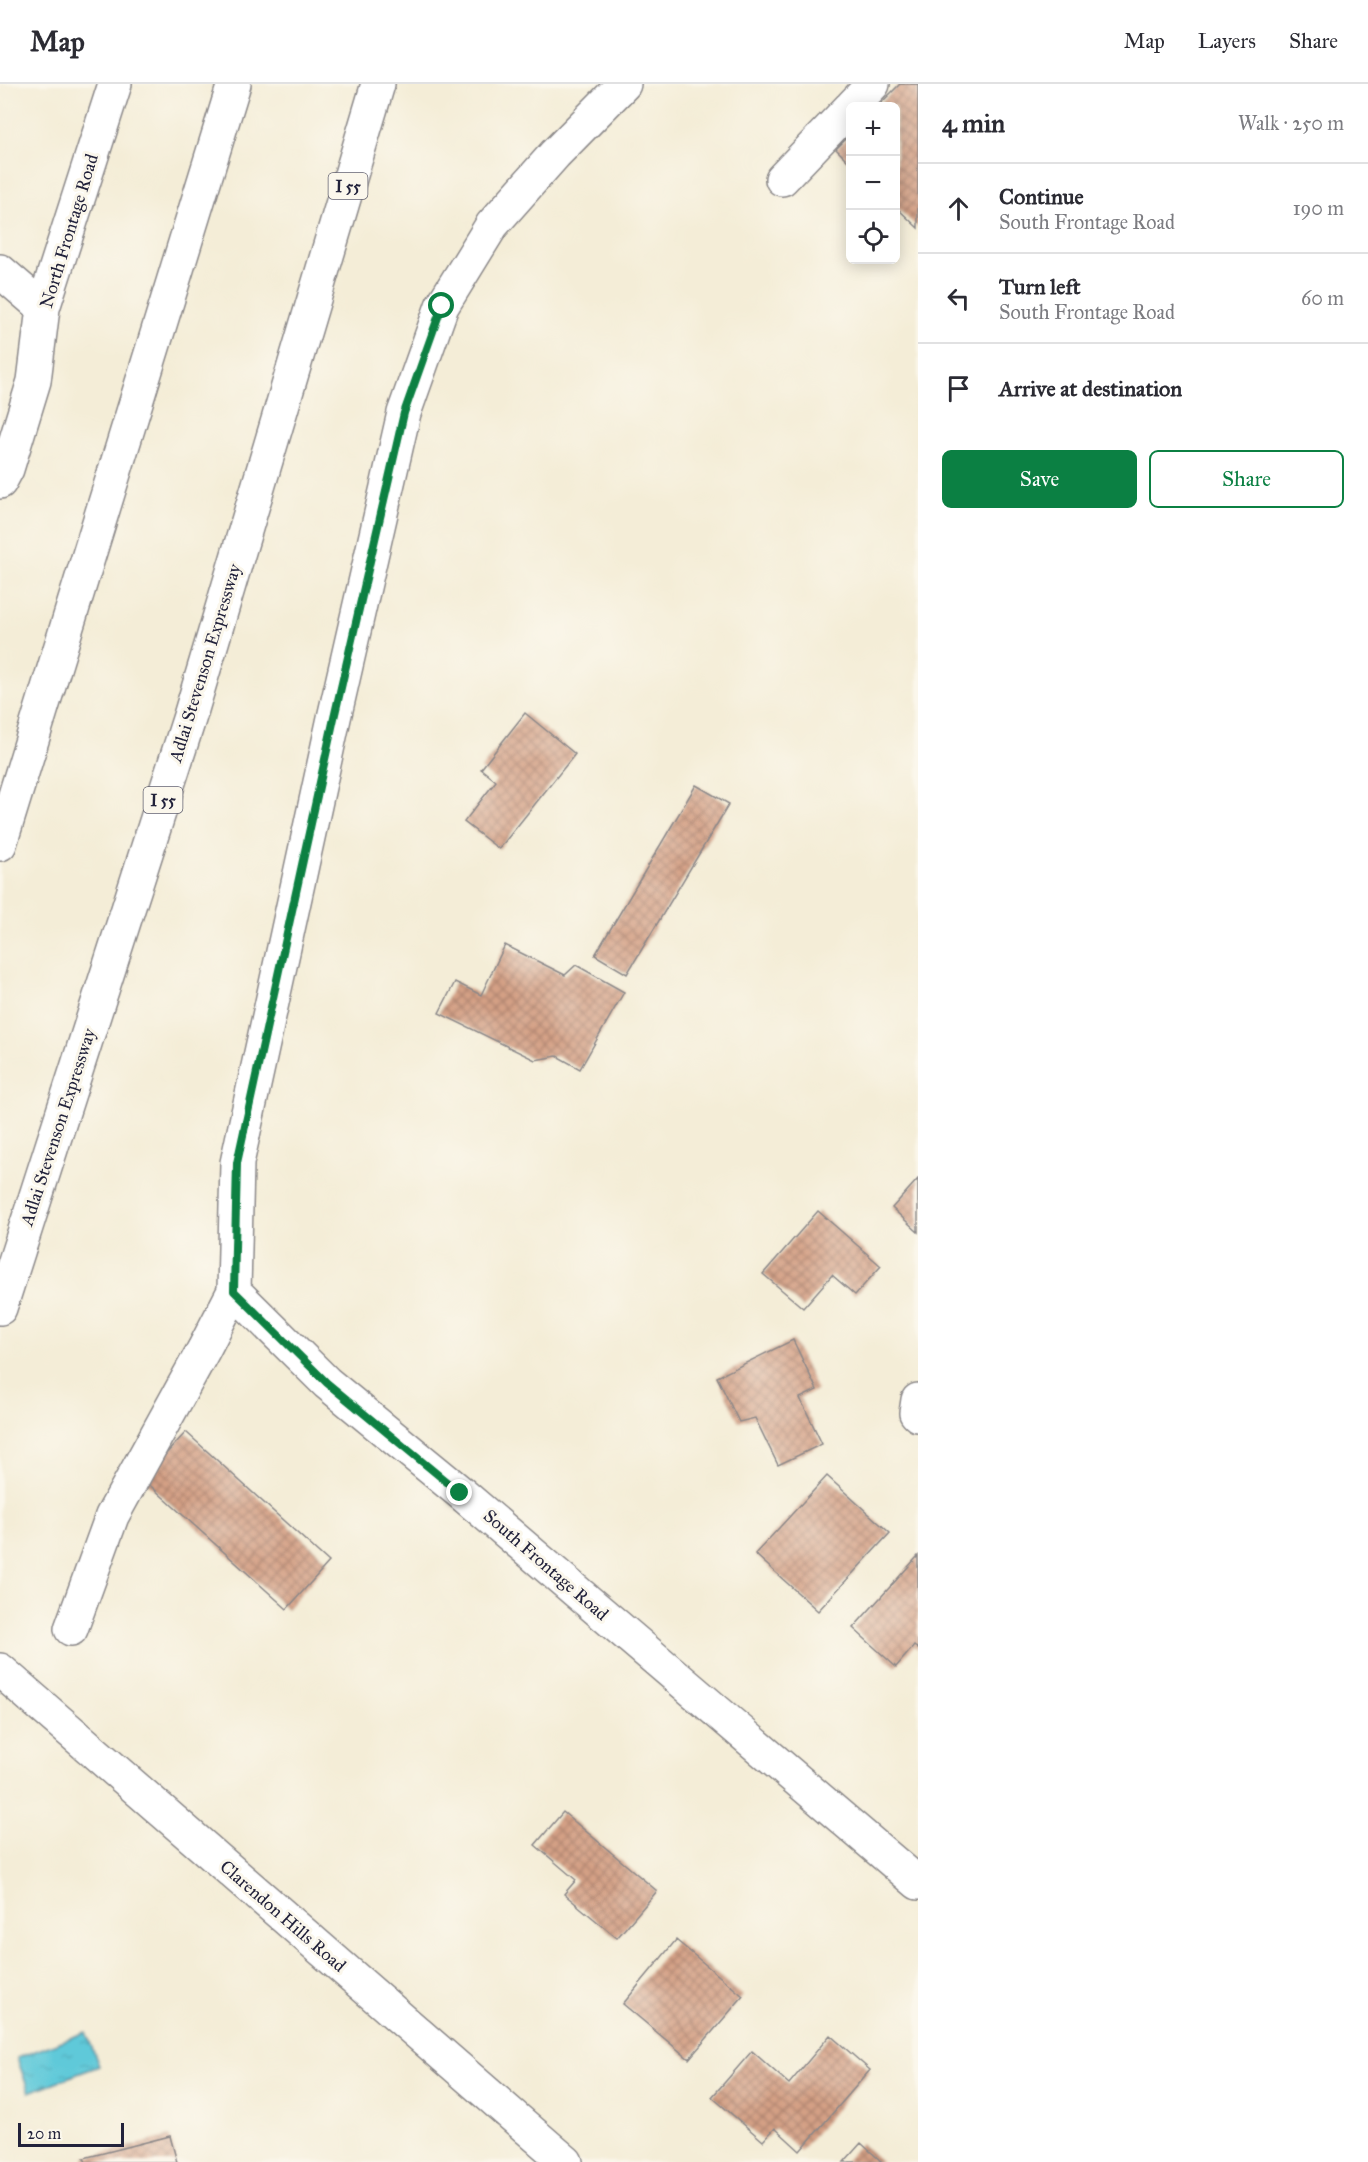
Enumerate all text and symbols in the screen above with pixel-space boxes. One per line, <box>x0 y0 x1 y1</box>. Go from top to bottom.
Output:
text: Map <box>30 24 85 59</box>
text: Map <box>1124 28 1165 54</box>
text: Layers <box>1198 28 1256 54</box>
text: Share <box>1289 28 1338 54</box>
map controls <box>846 102 900 264</box>
button: + <box>846 102 900 156</box>
text: 4 min <box>942 107 1005 139</box>
text: Walk · 250 m <box>1238 111 1344 135</box>
street label: North Frontage Road <box>35 151 104 311</box>
button: − <box>846 156 900 210</box>
road number: I 55 <box>328 173 368 199</box>
text: Continue <box>999 183 1084 210</box>
icon: ahead <box>942 192 975 225</box>
text: 190 m <box>1293 196 1344 220</box>
button: locate <box>846 210 900 264</box>
text: South Frontage Road <box>999 210 1175 234</box>
text: Turn left <box>999 273 1081 300</box>
icon: left <box>942 282 975 315</box>
text: 60 m <box>1301 286 1344 310</box>
route start <box>428 292 454 318</box>
text: South Frontage Road <box>999 300 1175 324</box>
icon: arrive <box>942 372 975 405</box>
text: Arrive at destination <box>999 375 1182 402</box>
button: Save <box>942 450 1137 508</box>
button: Share <box>1149 450 1344 508</box>
street label: Adlai Stevenson Expressway <box>164 561 246 766</box>
road number: I 55 <box>144 787 182 813</box>
street label: Adlai Stevenson Expressway <box>15 1025 100 1229</box>
route end <box>446 1479 472 1505</box>
street label: South Frontage Road <box>478 1505 613 1626</box>
street label: Clarendon Hills Road <box>216 1855 350 1977</box>
scale bar <box>18 2120 124 2148</box>
text: 20 m <box>27 2124 61 2143</box>

